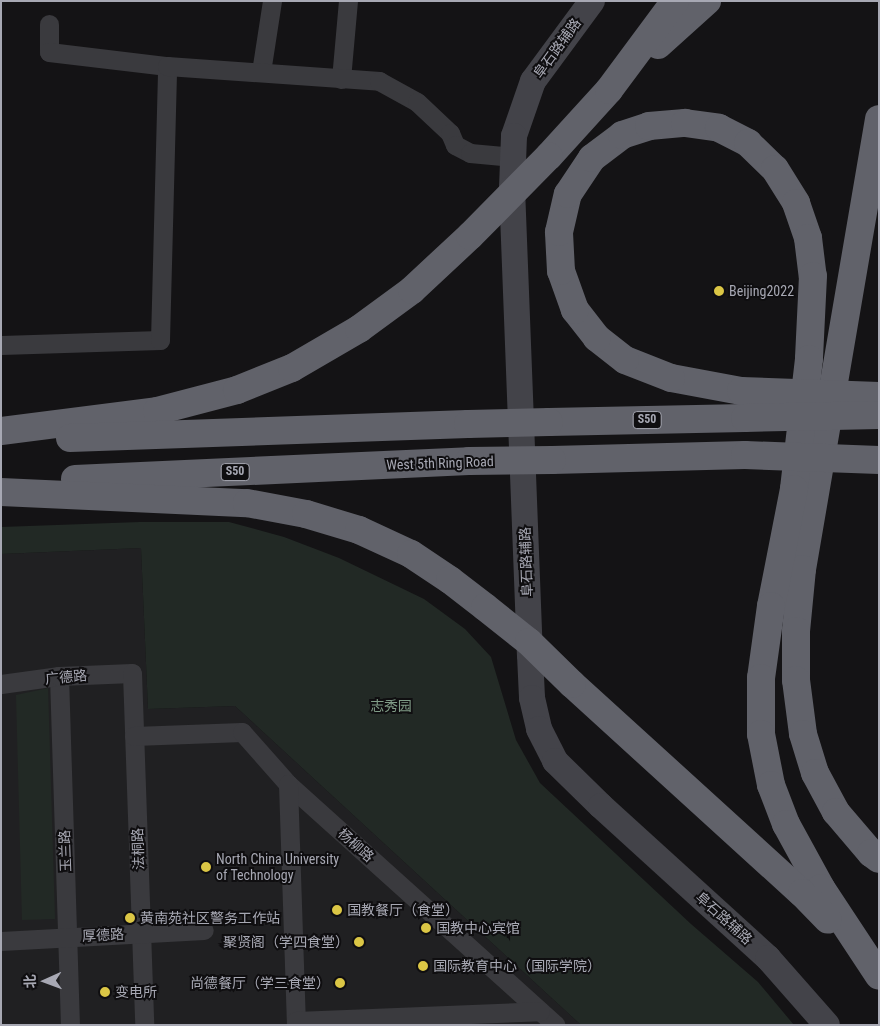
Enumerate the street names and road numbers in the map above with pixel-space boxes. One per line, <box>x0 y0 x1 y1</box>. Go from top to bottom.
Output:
street label: 阜石路辅路 <box>530 15 584 81</box>
road number: S50 <box>632 410 662 430</box>
street label: West 5th Ring Road <box>386 453 494 473</box>
road number: S50 <box>220 462 250 482</box>
street label: 阜石路辅路 <box>516 527 536 597</box>
street label: 广德路 <box>44 667 88 687</box>
street label: 杨柳路 <box>335 825 377 865</box>
street label: 法桐路 <box>129 828 147 870</box>
street label: 玉兰路 <box>56 830 74 872</box>
street label: 阜石路辅路 <box>692 888 756 948</box>
street label: 厚德路 <box>82 926 124 944</box>

